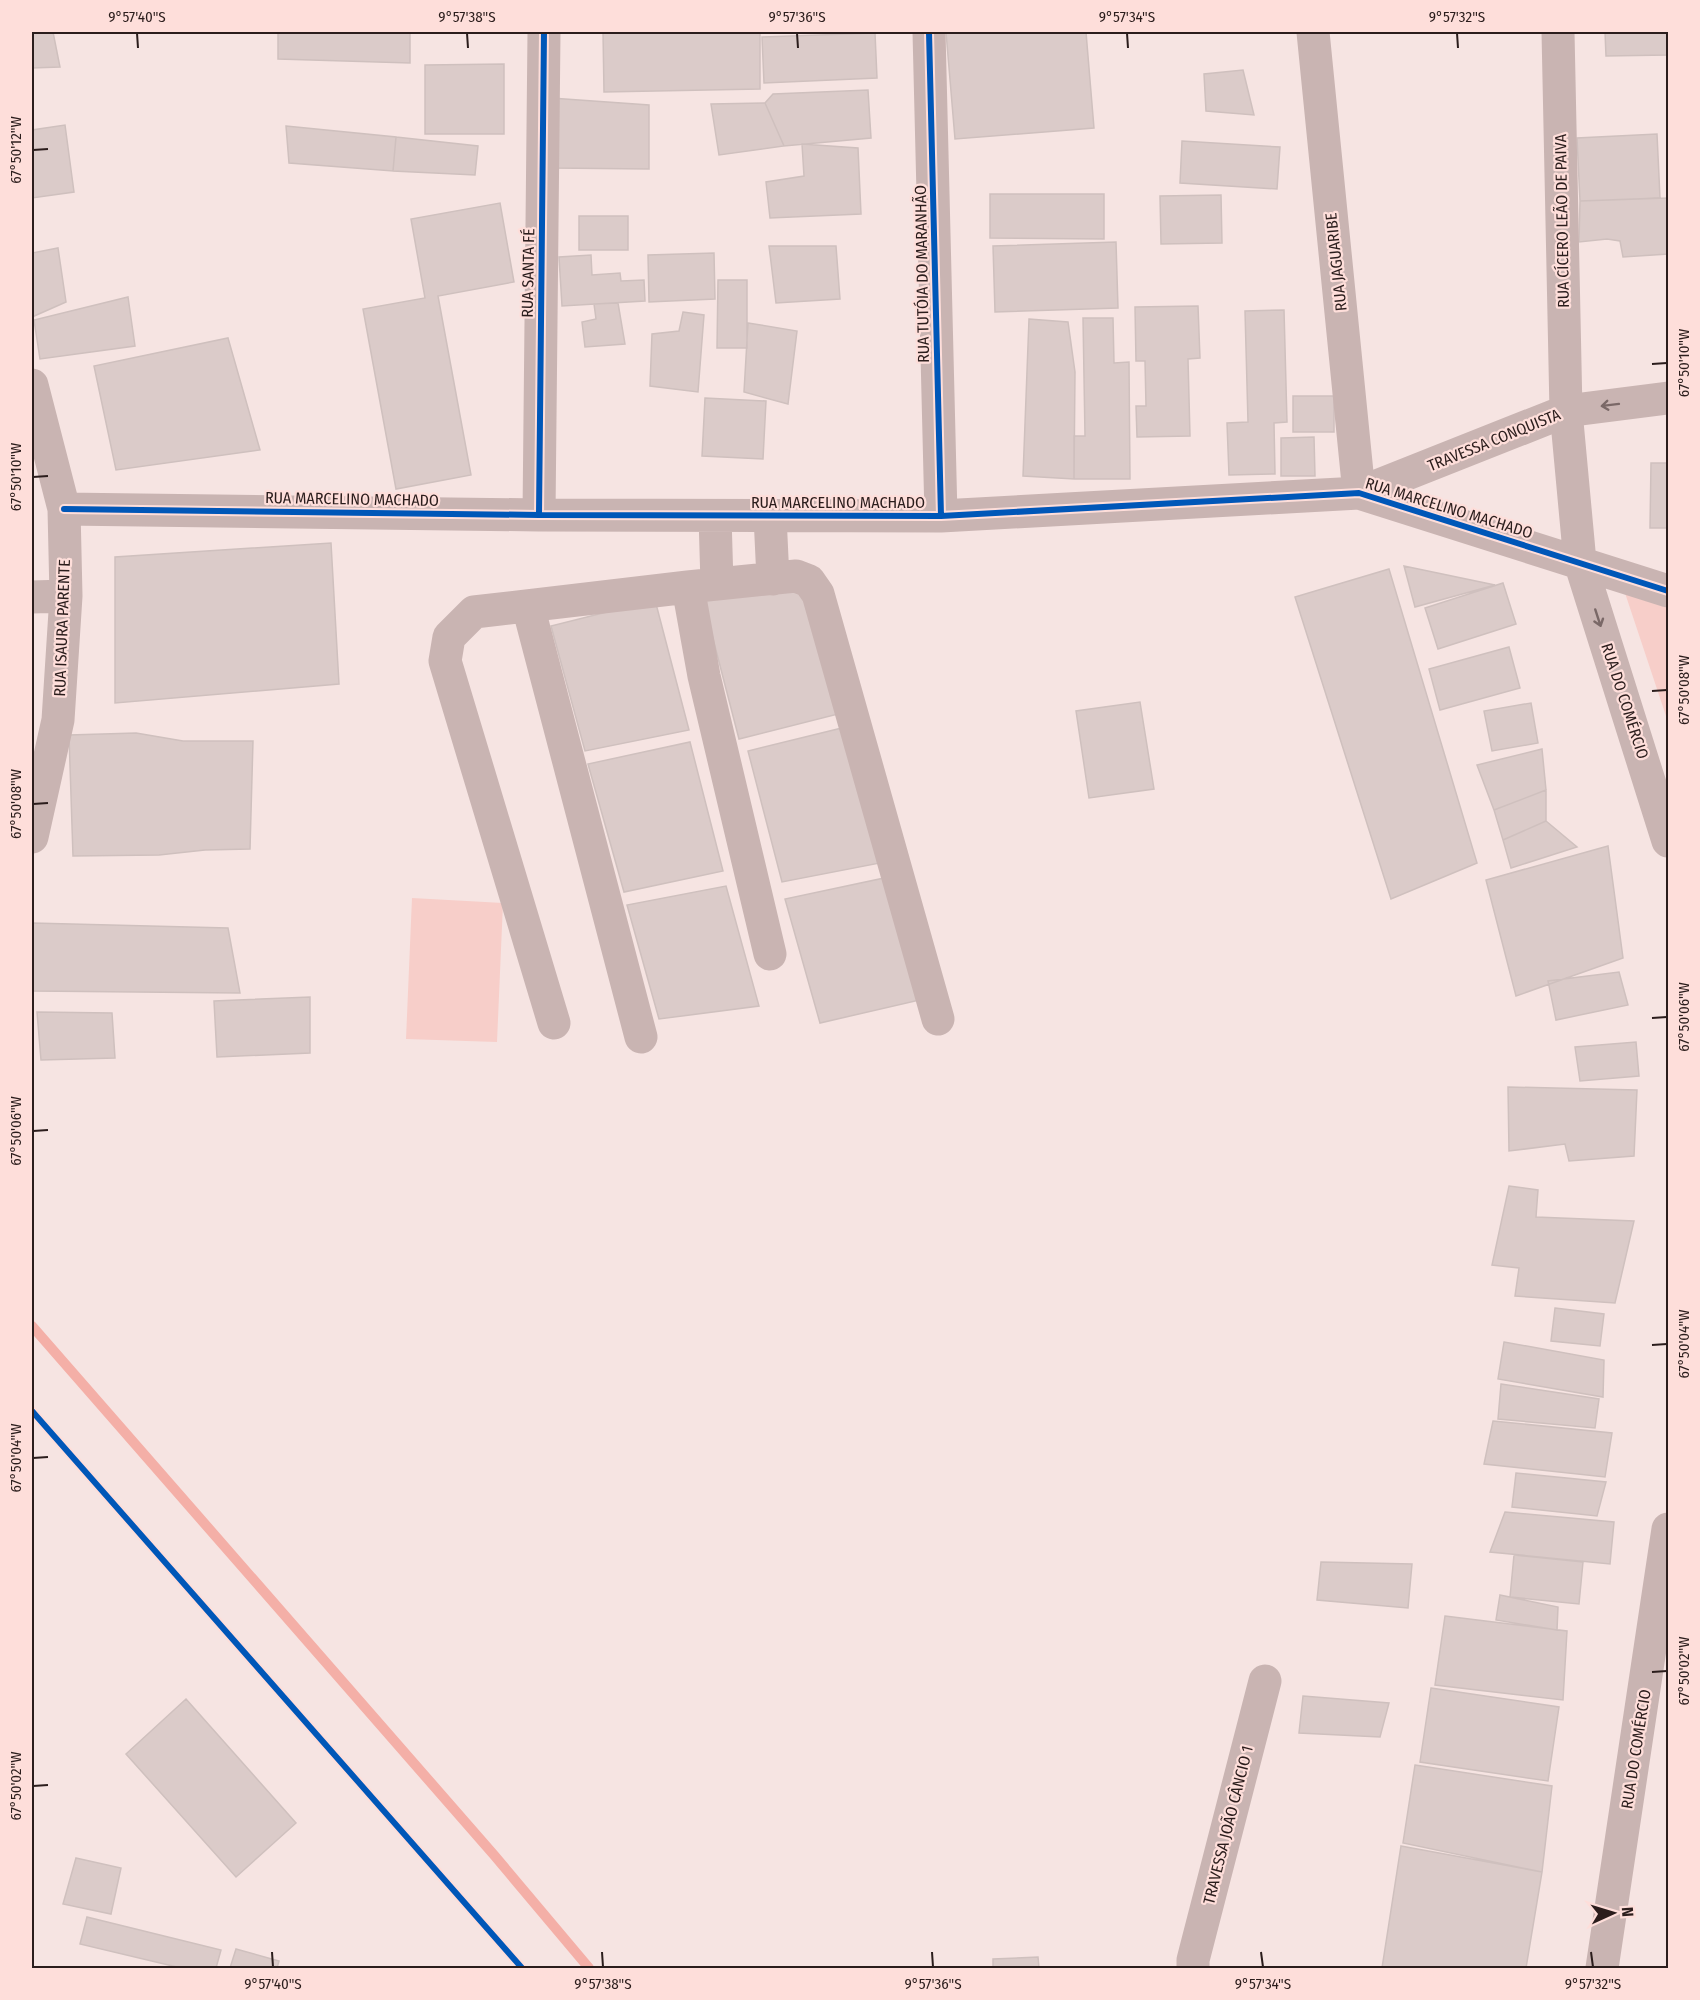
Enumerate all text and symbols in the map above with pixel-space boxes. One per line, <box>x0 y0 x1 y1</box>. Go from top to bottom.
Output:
text: 9°57'40"S <box>108 8 166 26</box>
text: 9°57'38"S <box>438 8 496 26</box>
text: 9°57'36"S <box>768 8 826 26</box>
text: 9°57'34"S <box>1099 8 1155 26</box>
text: 9°57'32"S <box>1429 8 1485 26</box>
text: 67°50'12"W <box>7 116 25 184</box>
street label: RUA CÍCERO LEÃO DE PAIVA <box>1551 133 1573 308</box>
street label: RUA TUTÓIA DO MARANHÃO <box>911 185 933 363</box>
street label: RUA JAGUARIBE <box>1321 212 1351 312</box>
street label: RUA SANTA FÉ <box>518 228 538 318</box>
text: 67°50'10"W <box>1675 329 1693 397</box>
one-way arrow <box>1601 400 1621 411</box>
street label: TRAVESSA CONQUISTA <box>1425 404 1564 475</box>
text: 67°50'10"W <box>7 443 25 511</box>
street label: RUA MARCELINO MACHADO <box>1363 473 1535 543</box>
street label: RUA MARCELINO MACHADO <box>265 488 439 510</box>
street label: RUA MARCELINO MACHADO <box>751 493 925 512</box>
street label: RUA ISAURA PARENTE <box>50 559 74 697</box>
one-way arrow <box>1593 608 1604 627</box>
street label: RUA DO COMÉRCIO <box>1597 641 1653 761</box>
text: 67°50'08"W <box>1675 655 1693 725</box>
text: 67°50'08"W <box>7 769 25 839</box>
text: 67°50'06"W <box>1675 982 1693 1052</box>
text: 67°50'06"W <box>7 1096 25 1166</box>
text: 67°50'04"W <box>1675 1309 1693 1379</box>
text: 67°50'04"W <box>7 1423 25 1493</box>
text: 67°50'02"W <box>1675 1636 1693 1706</box>
street label: RUA DO COMÉRCIO <box>1617 1688 1655 1810</box>
street label: TRAVESSA JOÃO CÂNCIO 1 <box>1199 1744 1257 1906</box>
text: 67°50'02"W <box>7 1751 25 1821</box>
north arrow <box>1583 1883 1643 1943</box>
text: N <box>1618 1907 1637 1917</box>
text: 9°57'40"S <box>244 1975 302 1993</box>
text: 9°57'38"S <box>574 1975 632 1993</box>
text: 9°57'36"S <box>904 1975 962 1993</box>
text: 9°57'34"S <box>1235 1975 1291 1993</box>
text: 9°57'32"S <box>1565 1975 1621 1993</box>

